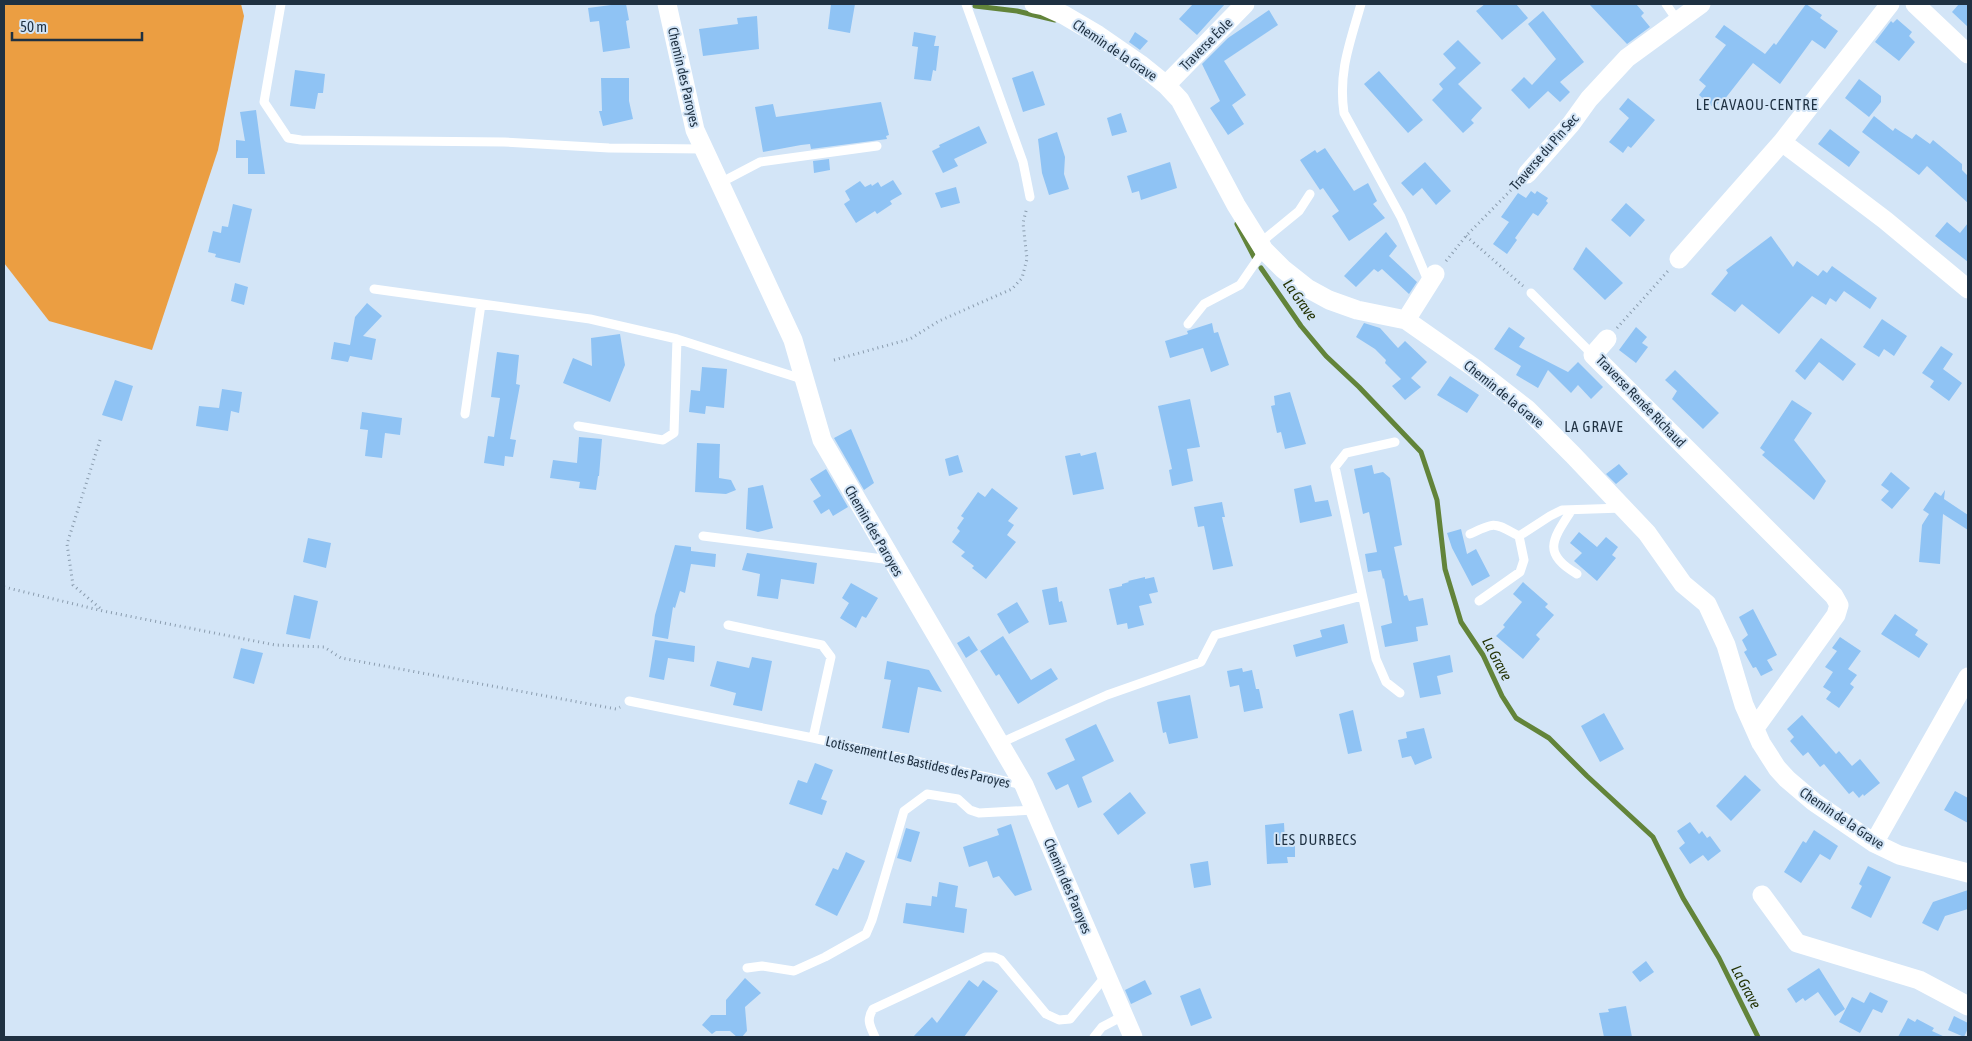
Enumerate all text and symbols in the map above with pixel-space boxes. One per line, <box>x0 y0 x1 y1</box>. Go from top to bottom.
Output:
scale bar <box>12 10 142 42</box>
street label: Traverse Éole <box>1176 14 1236 74</box>
street label: Chemin de la Grave <box>1070 16 1160 84</box>
text: 50 m <box>20 18 47 35</box>
street label: Chemin des Paroyes <box>665 26 703 128</box>
district label: LE CAVAOU-CENTRE <box>1696 96 1818 113</box>
street label: Traverse du Pin Sec <box>1506 110 1582 194</box>
water label: La Grave <box>1280 276 1321 324</box>
street label: Traverse Renée Richaud <box>1593 352 1689 450</box>
street label: Chemin de la Grave <box>1461 357 1547 431</box>
district label: LA GRAVE <box>1564 418 1624 435</box>
street label: Chemin des Paroyes <box>842 483 906 579</box>
water label: La Grave <box>1479 634 1516 683</box>
street label: Lotissement Les Bastides des Paroyes <box>824 733 1012 791</box>
street label: Chemin de la Grave <box>1797 784 1887 852</box>
district label: LES DURBECS <box>1275 831 1357 848</box>
street label: Chemin des Paroyes <box>1041 836 1095 936</box>
water label: La Grave <box>1728 962 1765 1011</box>

